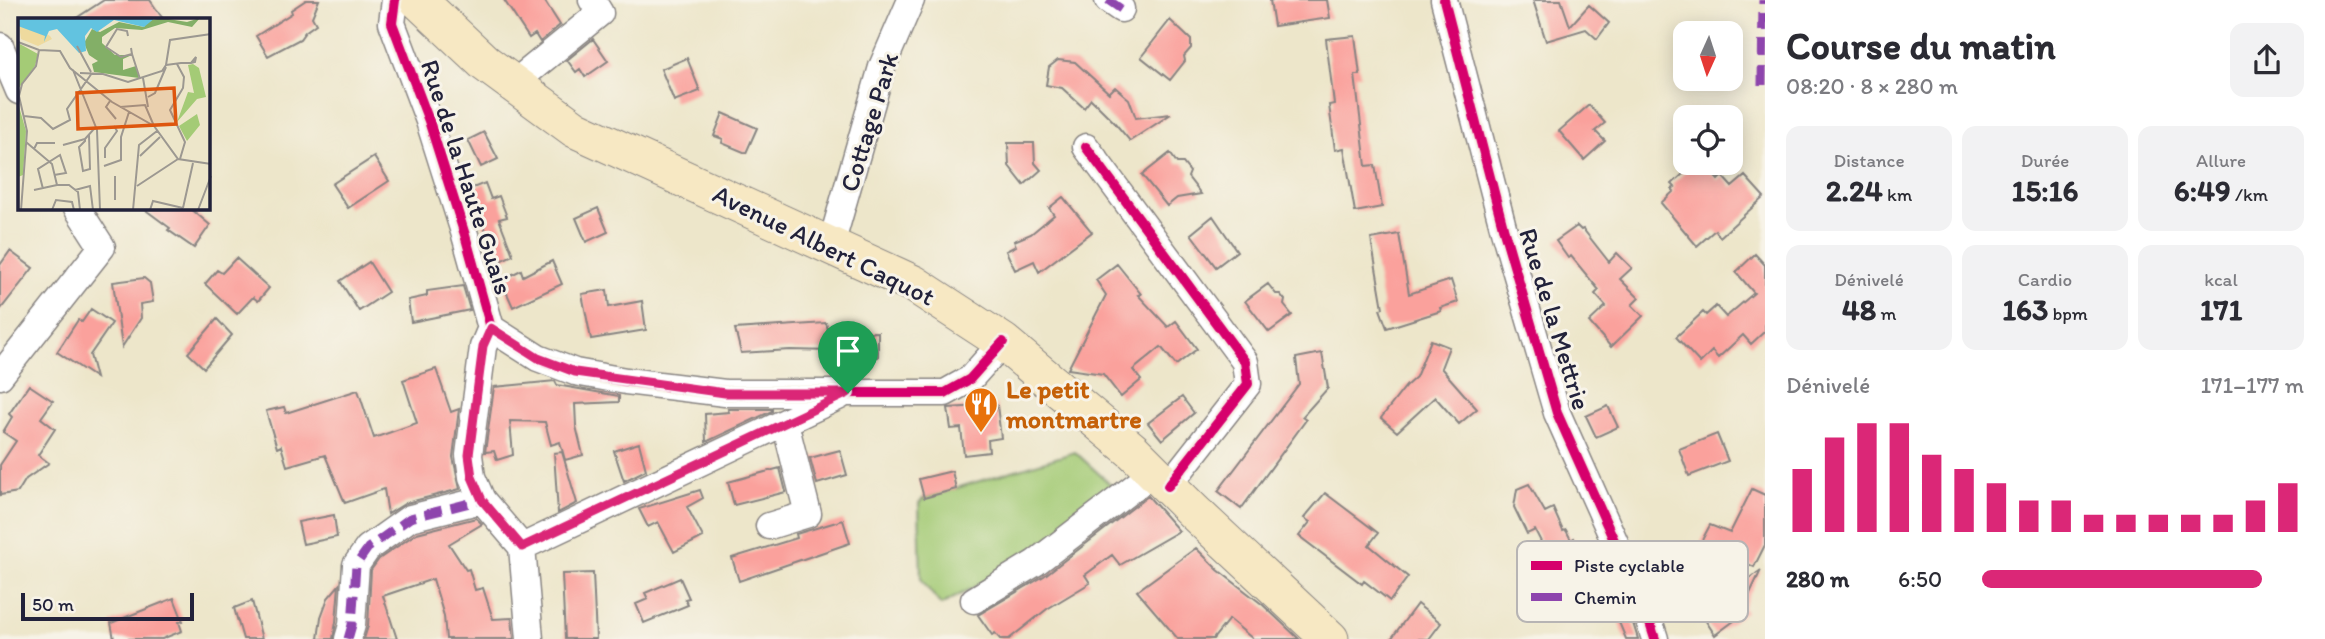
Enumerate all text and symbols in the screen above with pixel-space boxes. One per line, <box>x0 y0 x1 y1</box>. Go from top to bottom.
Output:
inset map <box>18 18 210 210</box>
north arrow <box>1673 21 1743 91</box>
map controls <box>1673 21 1743 175</box>
text: Course du matin <box>1786 23 2056 69</box>
button: share <box>2230 23 2304 97</box>
street label: Cottage Park <box>833 48 905 195</box>
street label: Rue de la Haute Guais <box>414 56 520 298</box>
text: 08:20 · 8 × 280 m <box>1786 72 1958 100</box>
button: locate <box>1673 105 1743 175</box>
text: Distance <box>1833 149 1905 172</box>
text: Durée <box>2021 149 2069 172</box>
text: Allure <box>2196 149 2246 172</box>
text: 2.24 <box>1826 172 1883 209</box>
text: 15:16 <box>2012 172 2078 209</box>
text: 6:49 <box>2174 172 2231 209</box>
street label: Avenue Albert Caquot <box>708 177 940 313</box>
text: km <box>1883 183 1912 206</box>
text: /km <box>2231 183 2268 206</box>
street label: Rue de la Mettrie <box>1512 224 1598 414</box>
text: Dénivelé <box>1834 268 1904 291</box>
text: Cardio <box>2018 268 2072 291</box>
text: kcal <box>2204 268 2238 291</box>
text: 48 <box>1842 291 1876 328</box>
text: 163 <box>2002 291 2048 328</box>
text: 171 <box>2200 291 2242 328</box>
text: m <box>1876 302 1896 325</box>
text: bpm <box>2048 302 2088 325</box>
pin <box>818 321 878 393</box>
icon: arrive <box>829 332 867 370</box>
text: Dénivelé <box>1786 371 1870 399</box>
text: 171–177 m <box>2200 371 2304 399</box>
place label: Le petit montmartre <box>1005 373 1142 435</box>
restaurant icon: Le petit montmartre <box>962 385 1000 434</box>
legend <box>1517 541 1748 622</box>
text: Piste cyclable <box>1574 554 1685 577</box>
text: 280 m <box>1786 565 1849 593</box>
text: 6:50 <box>1898 565 1942 593</box>
text: Chemin <box>1574 586 1637 609</box>
scale bar <box>21 590 194 622</box>
text: 50 m <box>32 593 74 616</box>

